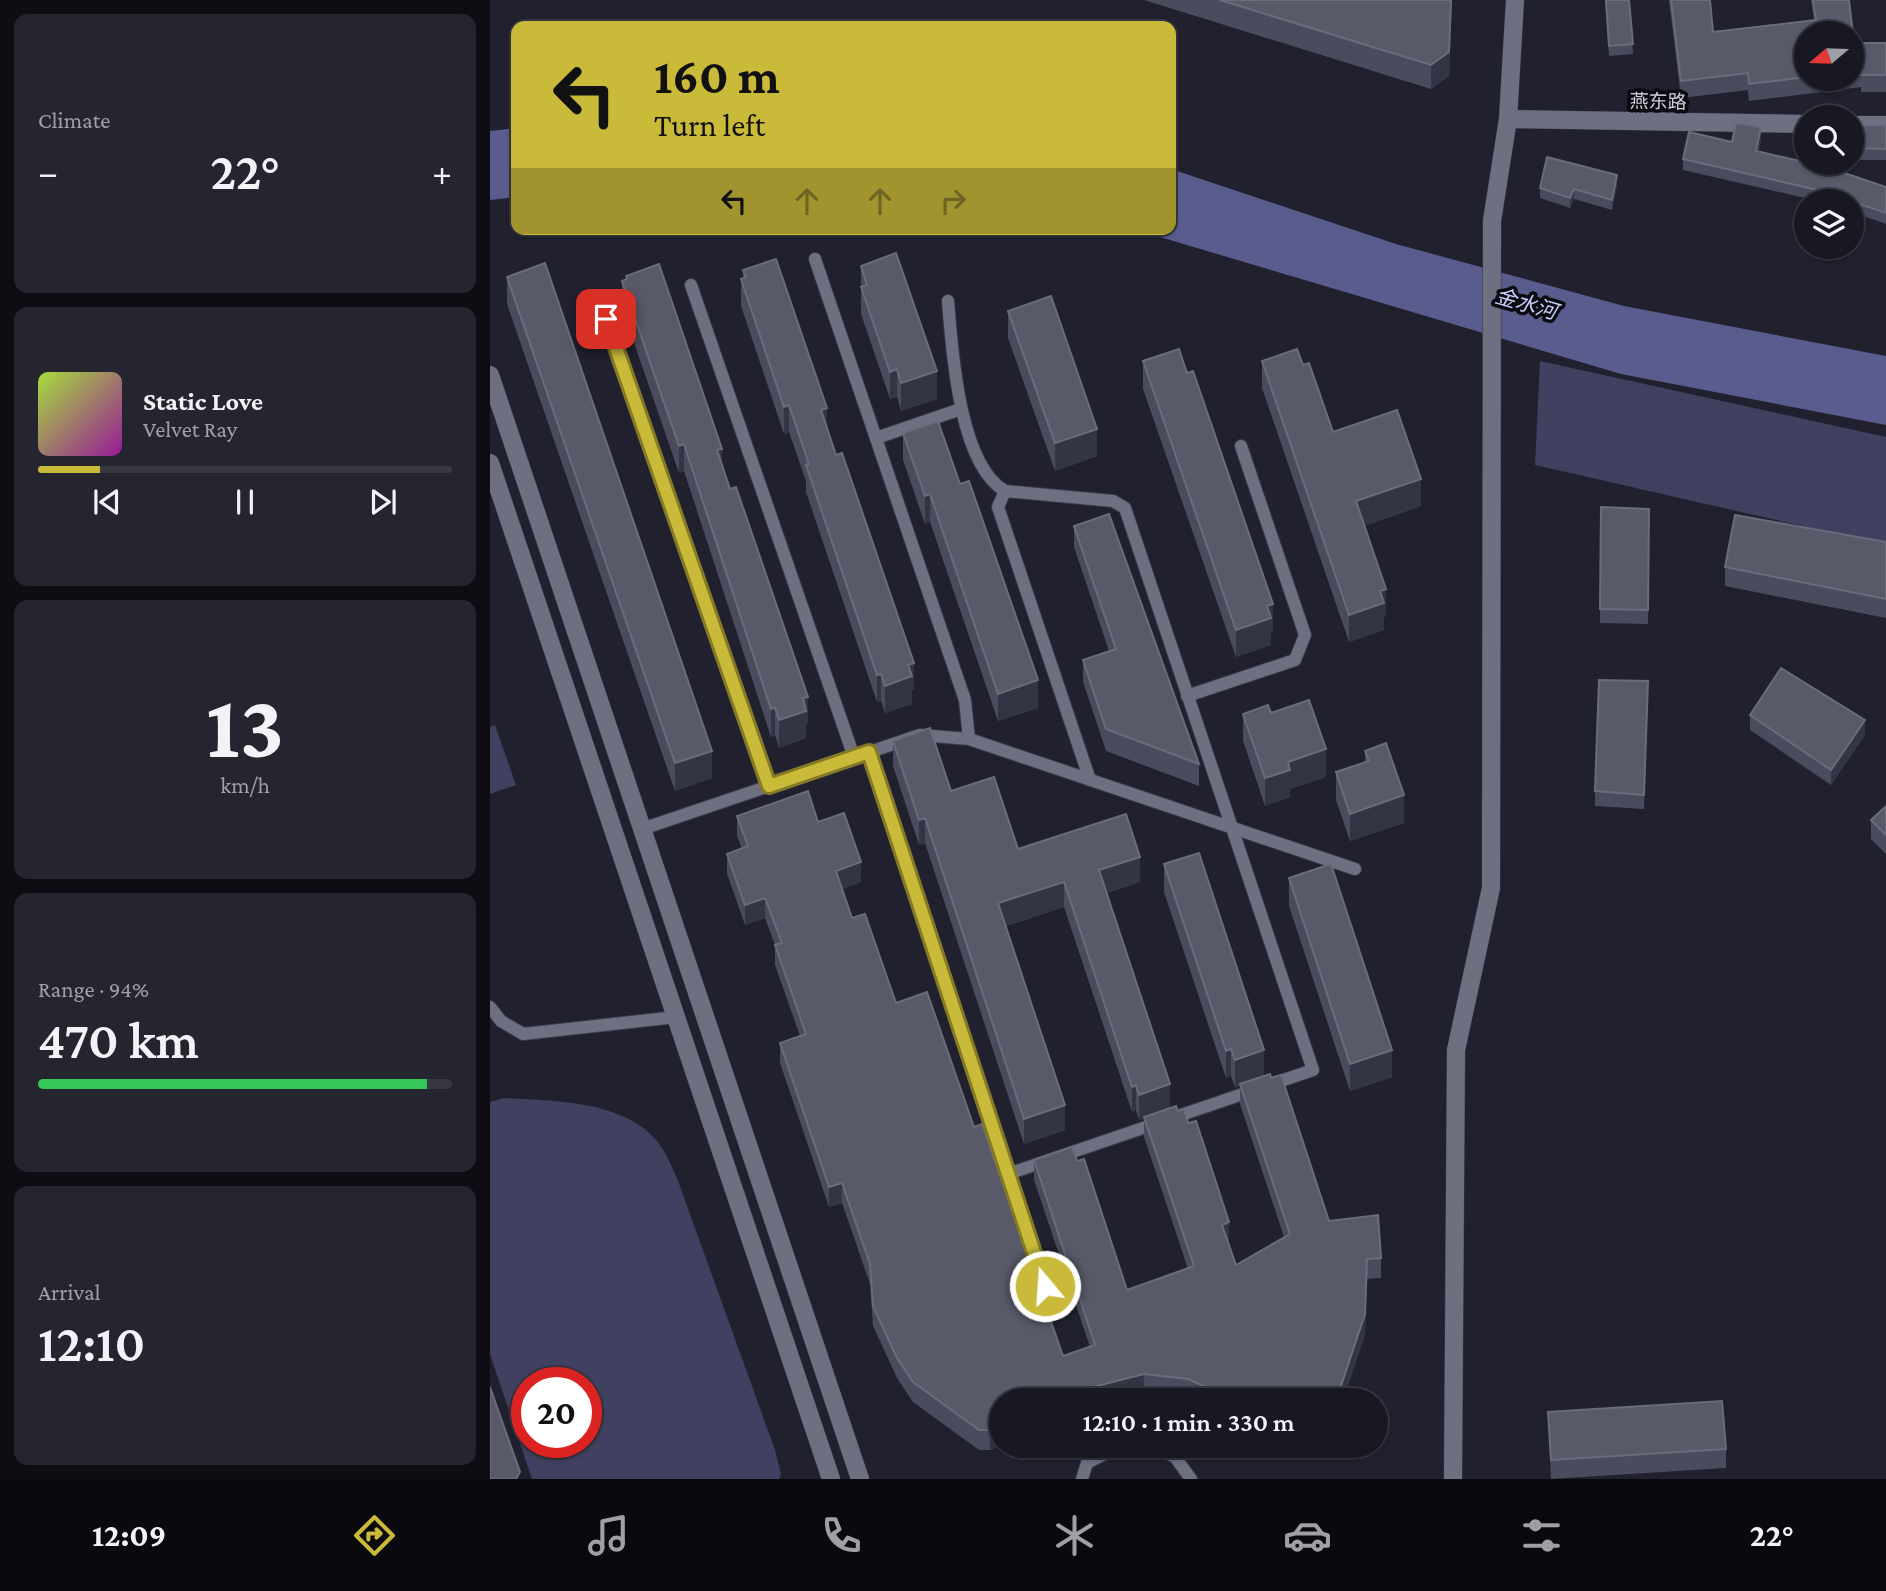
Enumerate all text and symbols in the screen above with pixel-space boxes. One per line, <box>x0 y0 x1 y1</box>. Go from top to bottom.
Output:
north arrow <box>1794 21 1864 91</box>
map controls <box>1794 21 1864 259</box>
icon: left <box>539 49 630 140</box>
text: 160 m <box>654 49 780 104</box>
street label: 燕东路 <box>1629 91 1687 112</box>
button: search <box>1794 105 1864 175</box>
text: Climate <box>38 107 110 133</box>
text: Turn left <box>654 107 765 143</box>
text: 22° <box>210 142 280 200</box>
text: − <box>38 151 58 193</box>
text: + <box>432 151 452 193</box>
icon: left <box>715 182 753 220</box>
icon: ahead <box>788 182 826 220</box>
icon: ahead <box>861 182 899 220</box>
icon: right <box>934 182 972 220</box>
button: layers <box>1794 189 1864 259</box>
water label: 金水河 <box>1492 284 1563 325</box>
pin <box>576 289 636 349</box>
icon: arrive <box>587 300 625 338</box>
text: Static Love <box>143 387 263 416</box>
text: Velvet Ray <box>143 416 237 442</box>
icon: previous <box>88 483 126 521</box>
icon: pause <box>226 483 264 521</box>
icon: next <box>364 483 402 521</box>
text: 13 <box>206 675 284 777</box>
text: km/h <box>220 772 270 798</box>
text: Range · 94% <box>38 976 149 1002</box>
text: 470 km <box>38 1011 199 1069</box>
position arrow <box>1008 1249 1082 1323</box>
text: Arrival <box>38 1279 101 1305</box>
text: 12:10 <box>38 1314 145 1372</box>
speed limit sign: 20 <box>511 1367 602 1458</box>
text: 12:10 · 1 min · 330 m <box>1082 1408 1295 1437</box>
icon: directions <box>350 1511 399 1560</box>
icon: music <box>584 1511 633 1560</box>
icon: phone <box>817 1511 866 1560</box>
icon: climate <box>1050 1511 1099 1560</box>
icon: car <box>1283 1511 1332 1560</box>
icon: filters <box>1517 1511 1566 1560</box>
text: 12:09 <box>92 1517 166 1553</box>
text: 22° <box>1750 1517 1794 1553</box>

